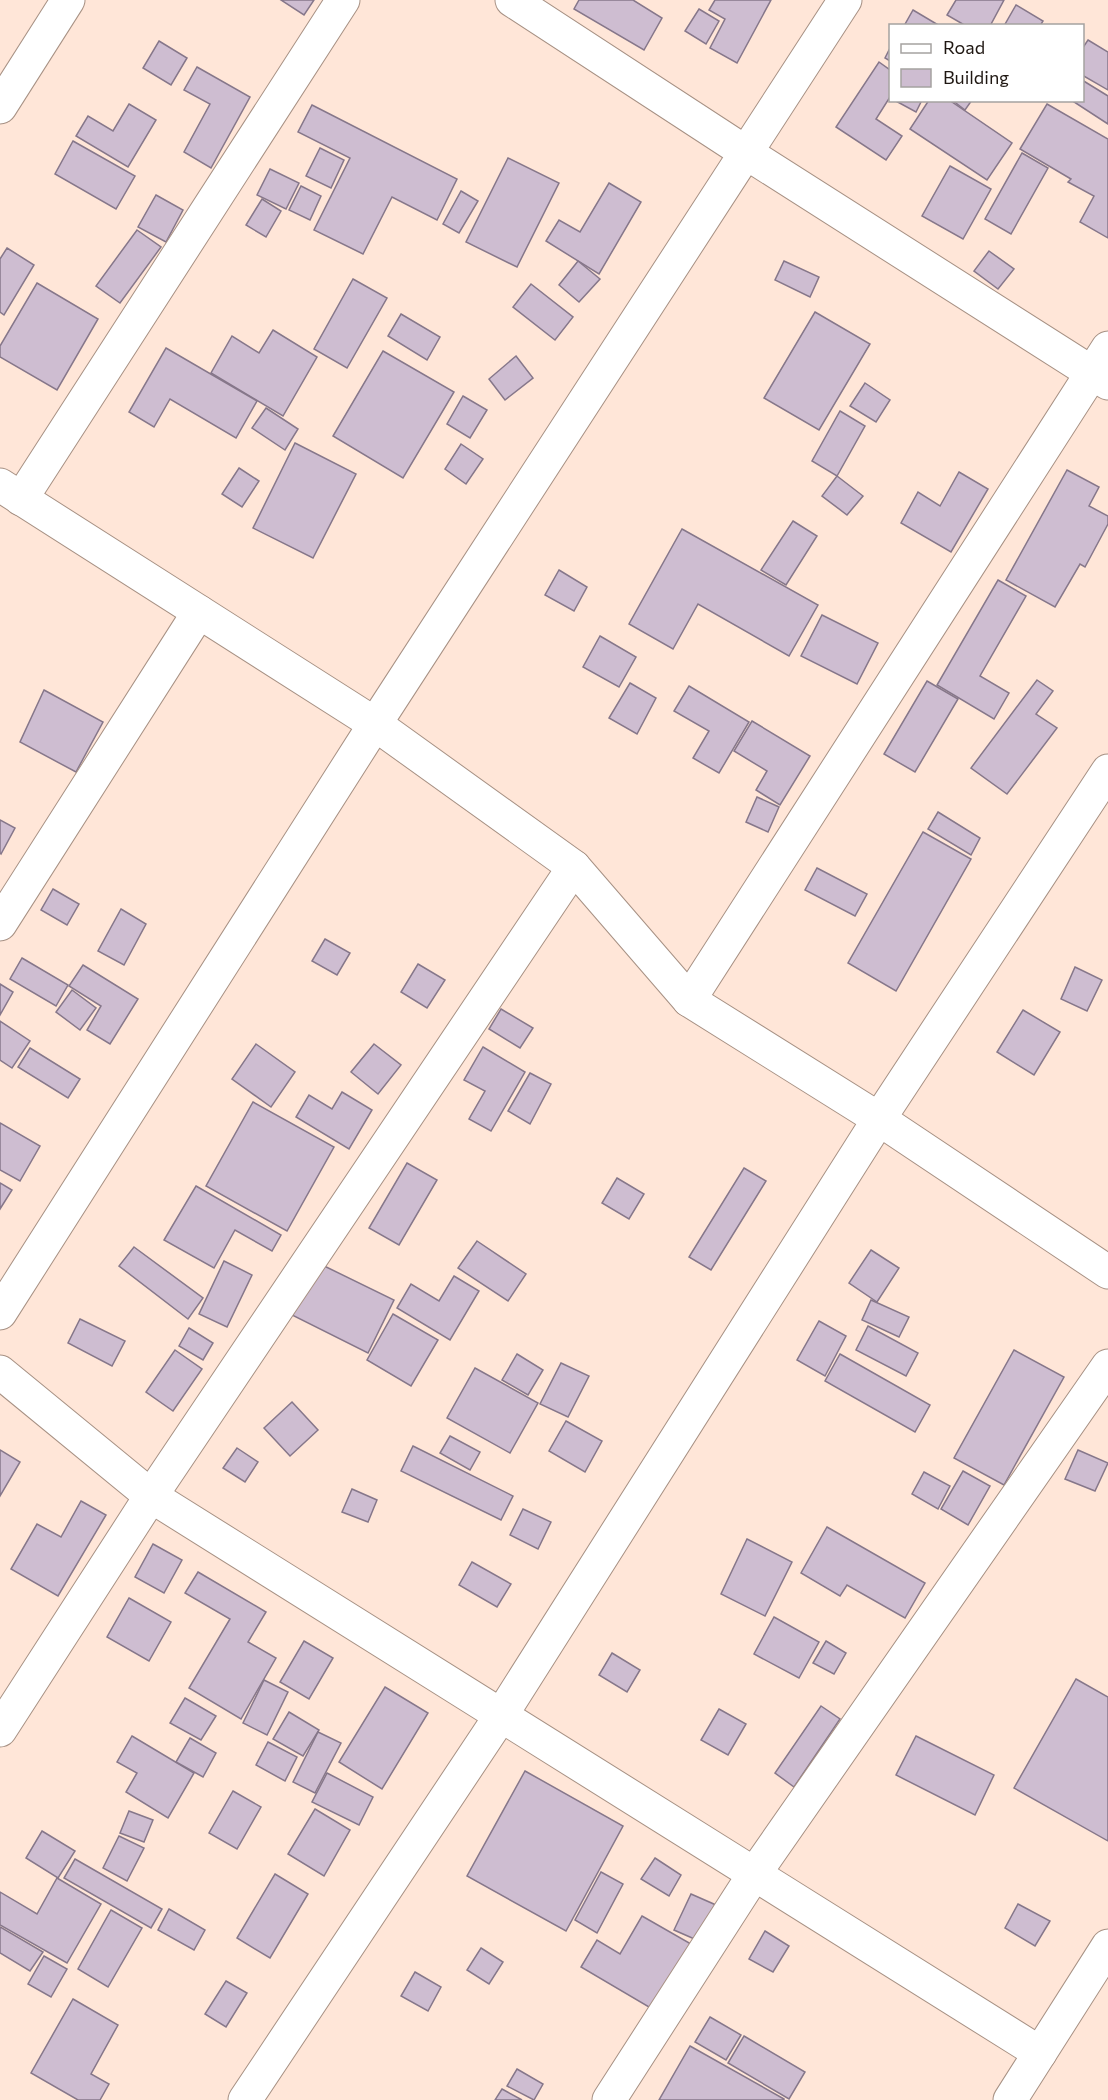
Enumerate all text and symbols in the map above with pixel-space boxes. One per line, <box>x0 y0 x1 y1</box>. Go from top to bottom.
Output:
legend <box>889 24 1084 102</box>
text: Road <box>943 36 985 58</box>
text: Building <box>943 66 1009 88</box>

